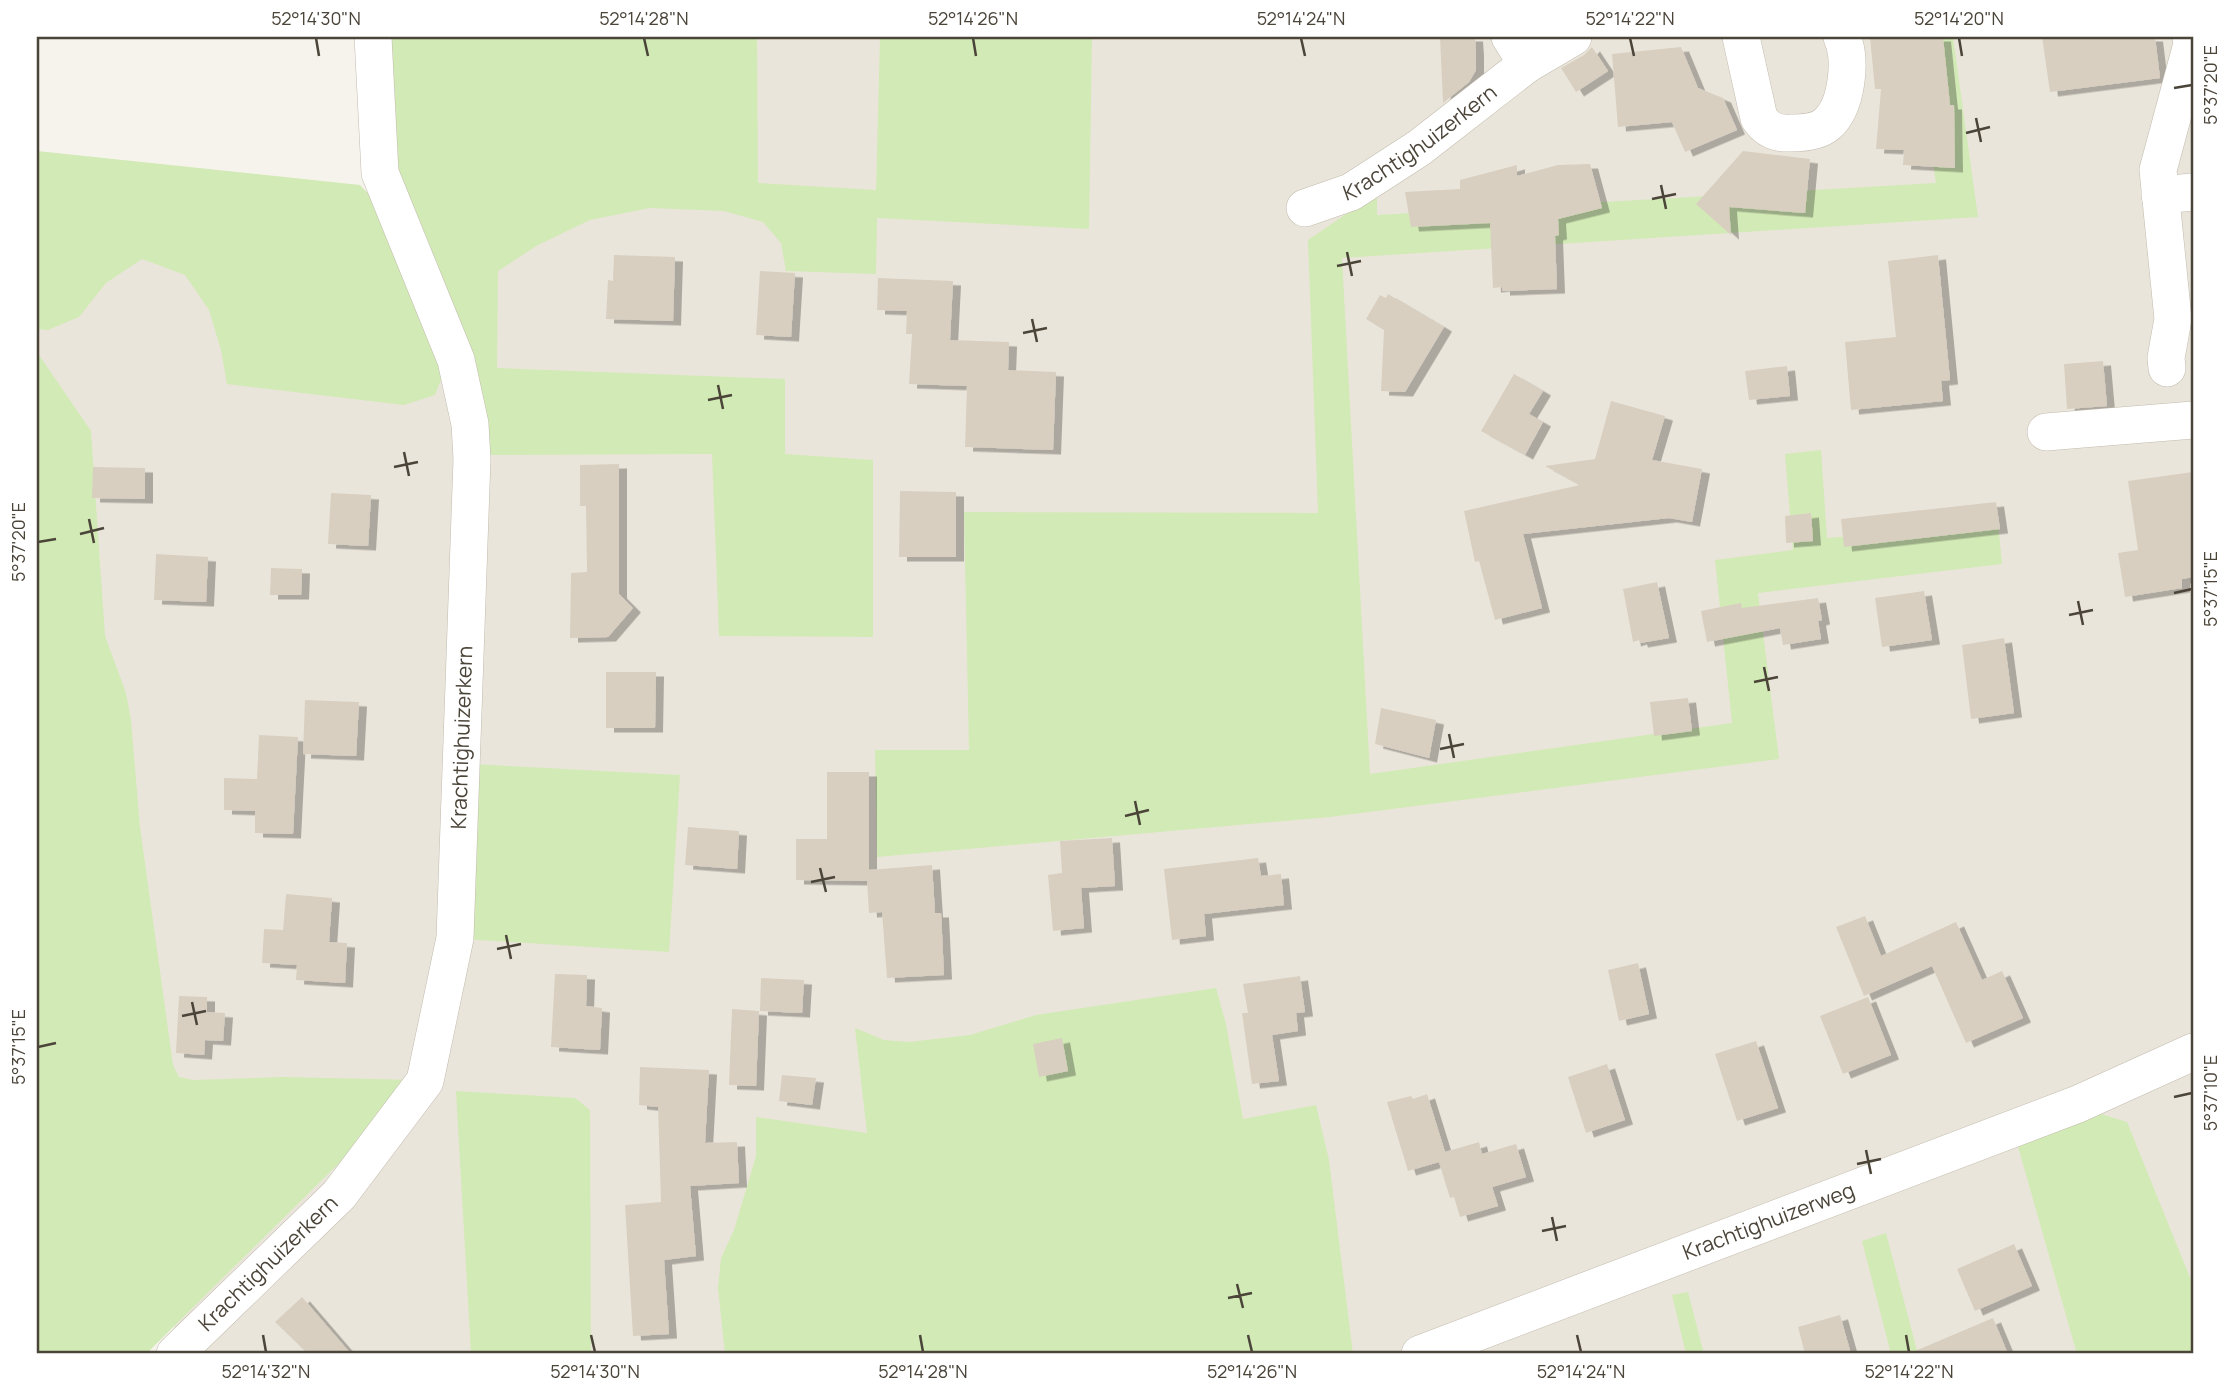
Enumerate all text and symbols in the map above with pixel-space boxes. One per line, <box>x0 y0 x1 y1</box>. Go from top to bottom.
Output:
text: 52°14'30"N <box>271 6 361 30</box>
text: 52°14'28"N <box>599 6 689 30</box>
text: 52°14'26"N <box>928 6 1018 30</box>
text: 52°14'24"N <box>1257 6 1345 30</box>
text: 52°14'22"N <box>1585 6 1675 30</box>
text: 52°14'20"N <box>1914 6 2004 30</box>
text: 5°37'20"E <box>2198 45 2222 125</box>
street label: Krachtighuizerkern <box>1339 78 1502 207</box>
text: 5°37'20"E <box>6 502 30 582</box>
text: 5°37'15"E <box>2198 551 2222 627</box>
street label: Krachtighuizerkern <box>444 645 478 830</box>
text: 5°37'15"E <box>6 1009 30 1085</box>
text: 5°37'10"E <box>2198 1055 2222 1131</box>
street label: Krachtighuizerweg <box>1678 1175 1858 1266</box>
street label: Krachtighuizerkern <box>192 1189 343 1337</box>
text: 52°14'32"N <box>222 1359 310 1383</box>
text: 52°14'30"N <box>550 1359 640 1383</box>
text: 52°14'28"N <box>878 1359 968 1383</box>
text: 52°14'26"N <box>1207 1359 1297 1383</box>
text: 52°14'24"N <box>1537 1359 1625 1383</box>
text: 52°14'22"N <box>1864 1359 1954 1383</box>

